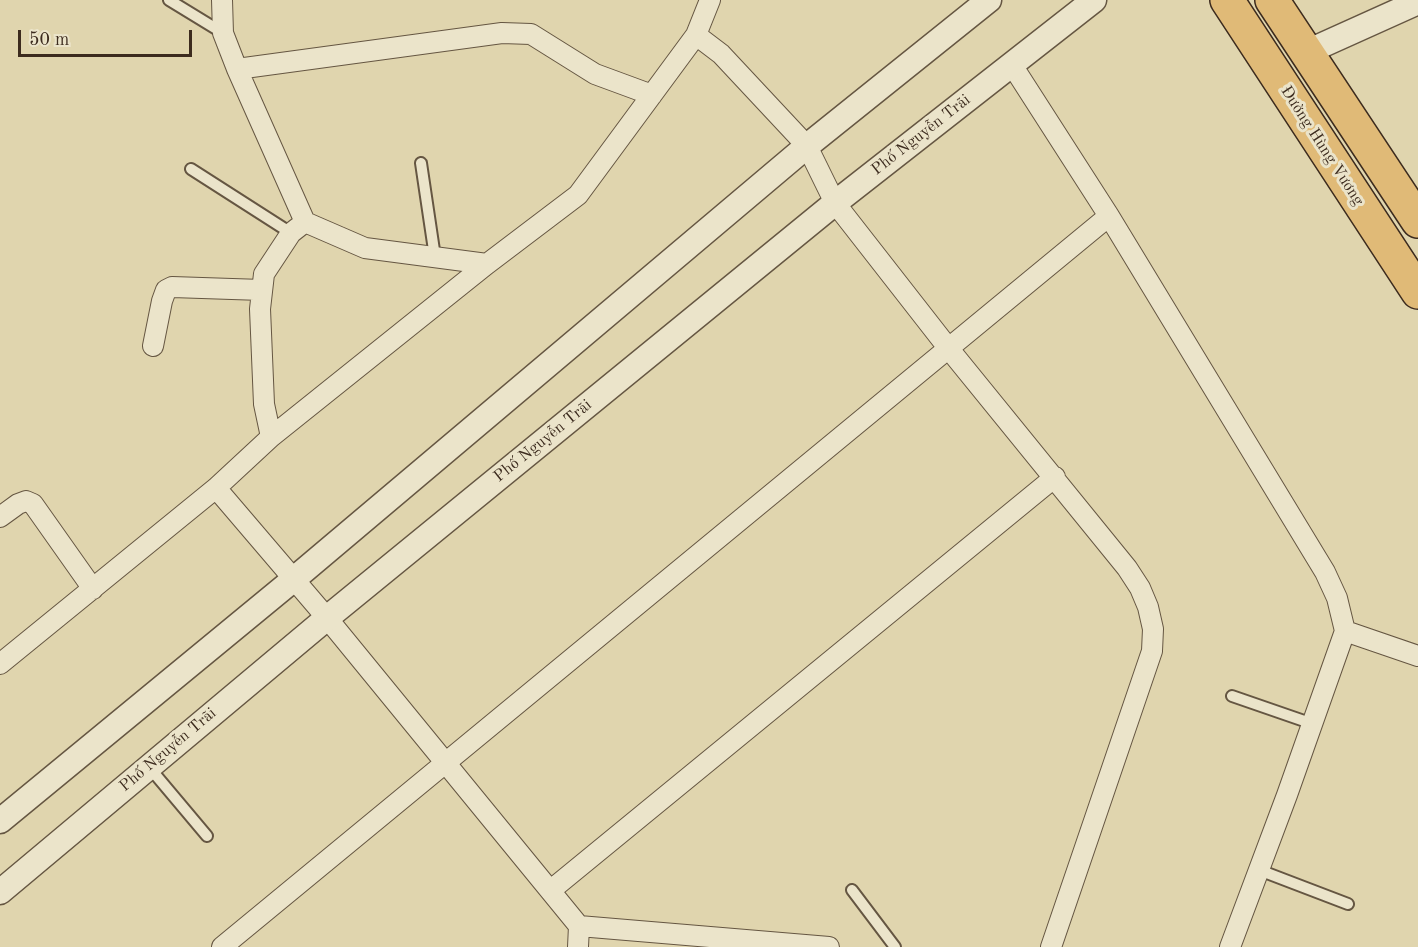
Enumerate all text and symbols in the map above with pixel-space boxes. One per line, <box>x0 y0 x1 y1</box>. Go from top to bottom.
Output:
scale bar <box>21 18 195 56</box>
text: 50 m <box>29 31 69 49</box>
street label: Đường Hùng Vương <box>1276 83 1368 209</box>
street label: Phố Nguyễn Trãi <box>868 90 974 180</box>
street label: Phố Nguyễn Trãi <box>490 396 596 486</box>
street label: Phố Nguyễn Trãi <box>116 704 220 796</box>

